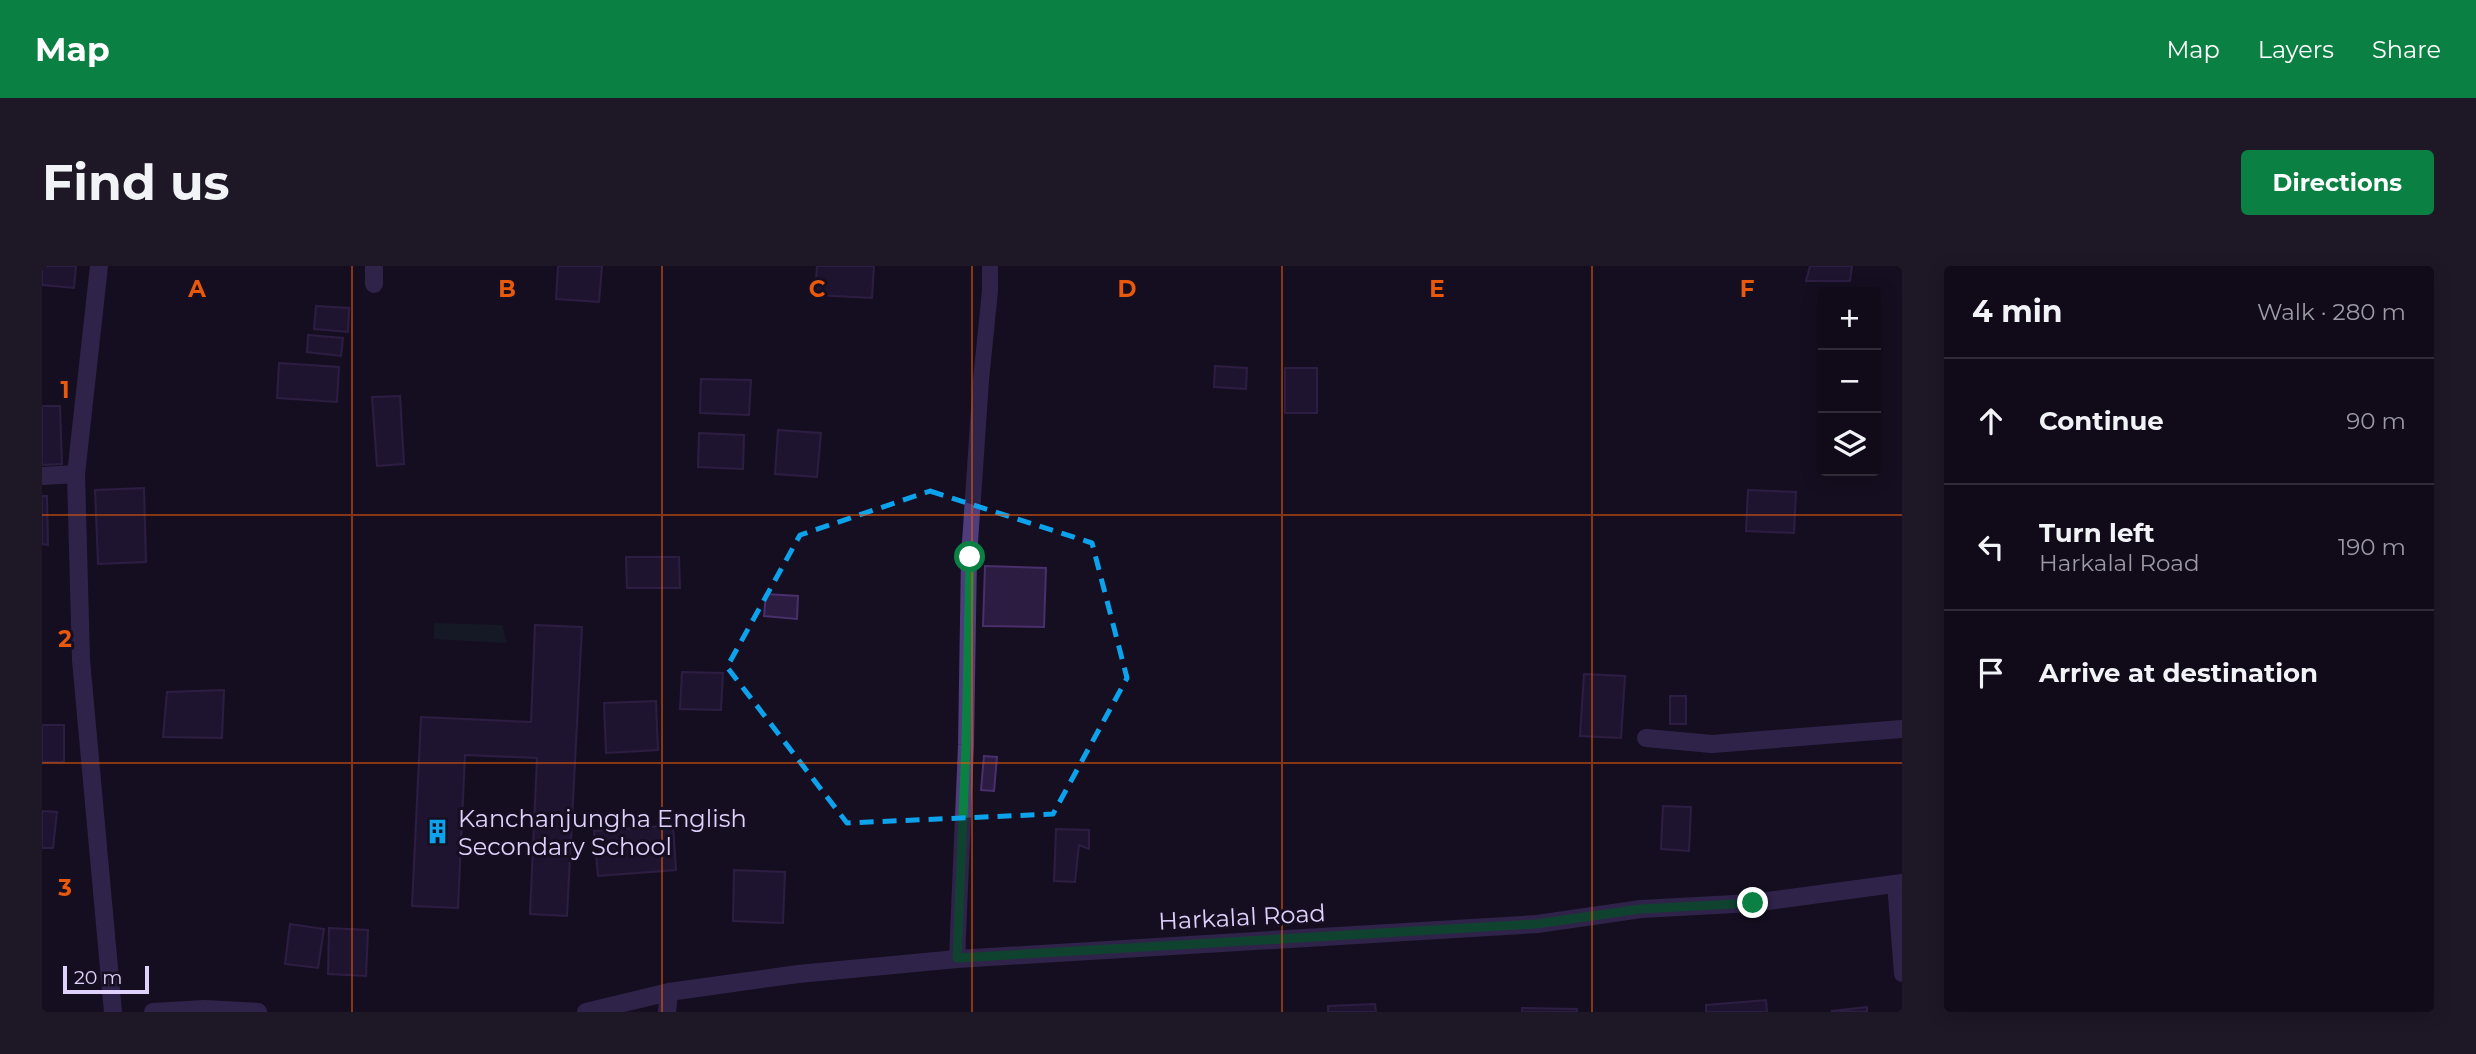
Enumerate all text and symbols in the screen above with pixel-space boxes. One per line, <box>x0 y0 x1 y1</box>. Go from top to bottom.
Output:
text: Map <box>35 29 110 69</box>
text: Map <box>2166 35 2220 64</box>
text: Layers <box>2258 35 2334 64</box>
text: Share <box>2372 35 2441 64</box>
button: Directions <box>2241 150 2434 215</box>
text: Find us <box>42 153 230 212</box>
text: A <box>187 275 206 303</box>
text: B <box>498 275 516 303</box>
text: C <box>809 275 826 303</box>
text: D <box>1118 275 1137 303</box>
text: E <box>1429 275 1445 303</box>
text: F <box>1740 275 1755 303</box>
map controls <box>1818 287 1881 476</box>
button: + <box>1818 287 1881 350</box>
text: 4 min <box>1972 293 2062 330</box>
text: Walk · 280 m <box>2257 298 2406 326</box>
button: − <box>1818 350 1881 413</box>
text: 1 <box>60 376 70 404</box>
icon: ahead <box>1972 402 2010 440</box>
text: Continue <box>2039 405 2164 437</box>
text: 90 m <box>2346 407 2406 435</box>
button: layers <box>1818 413 1881 476</box>
text: Turn left <box>2039 517 2155 549</box>
icon: left <box>1972 528 2010 566</box>
text: 190 m <box>2338 533 2406 561</box>
route start <box>954 541 985 572</box>
text: Harkalal Road <box>2039 549 2200 577</box>
text: 2 <box>58 625 72 653</box>
icon: arrive <box>1972 654 2010 692</box>
text: Arrive at destination <box>2039 657 2318 689</box>
place label: Kanchanjungha English Secondary School <box>458 804 747 861</box>
building icon: Kanchanjungha English Secondary School <box>424 818 452 846</box>
text: 3 <box>57 874 72 902</box>
route end <box>1737 887 1768 918</box>
street label: Harkalal Road <box>1158 898 1326 936</box>
scale bar <box>63 963 149 995</box>
text: 20 m <box>74 966 122 989</box>

